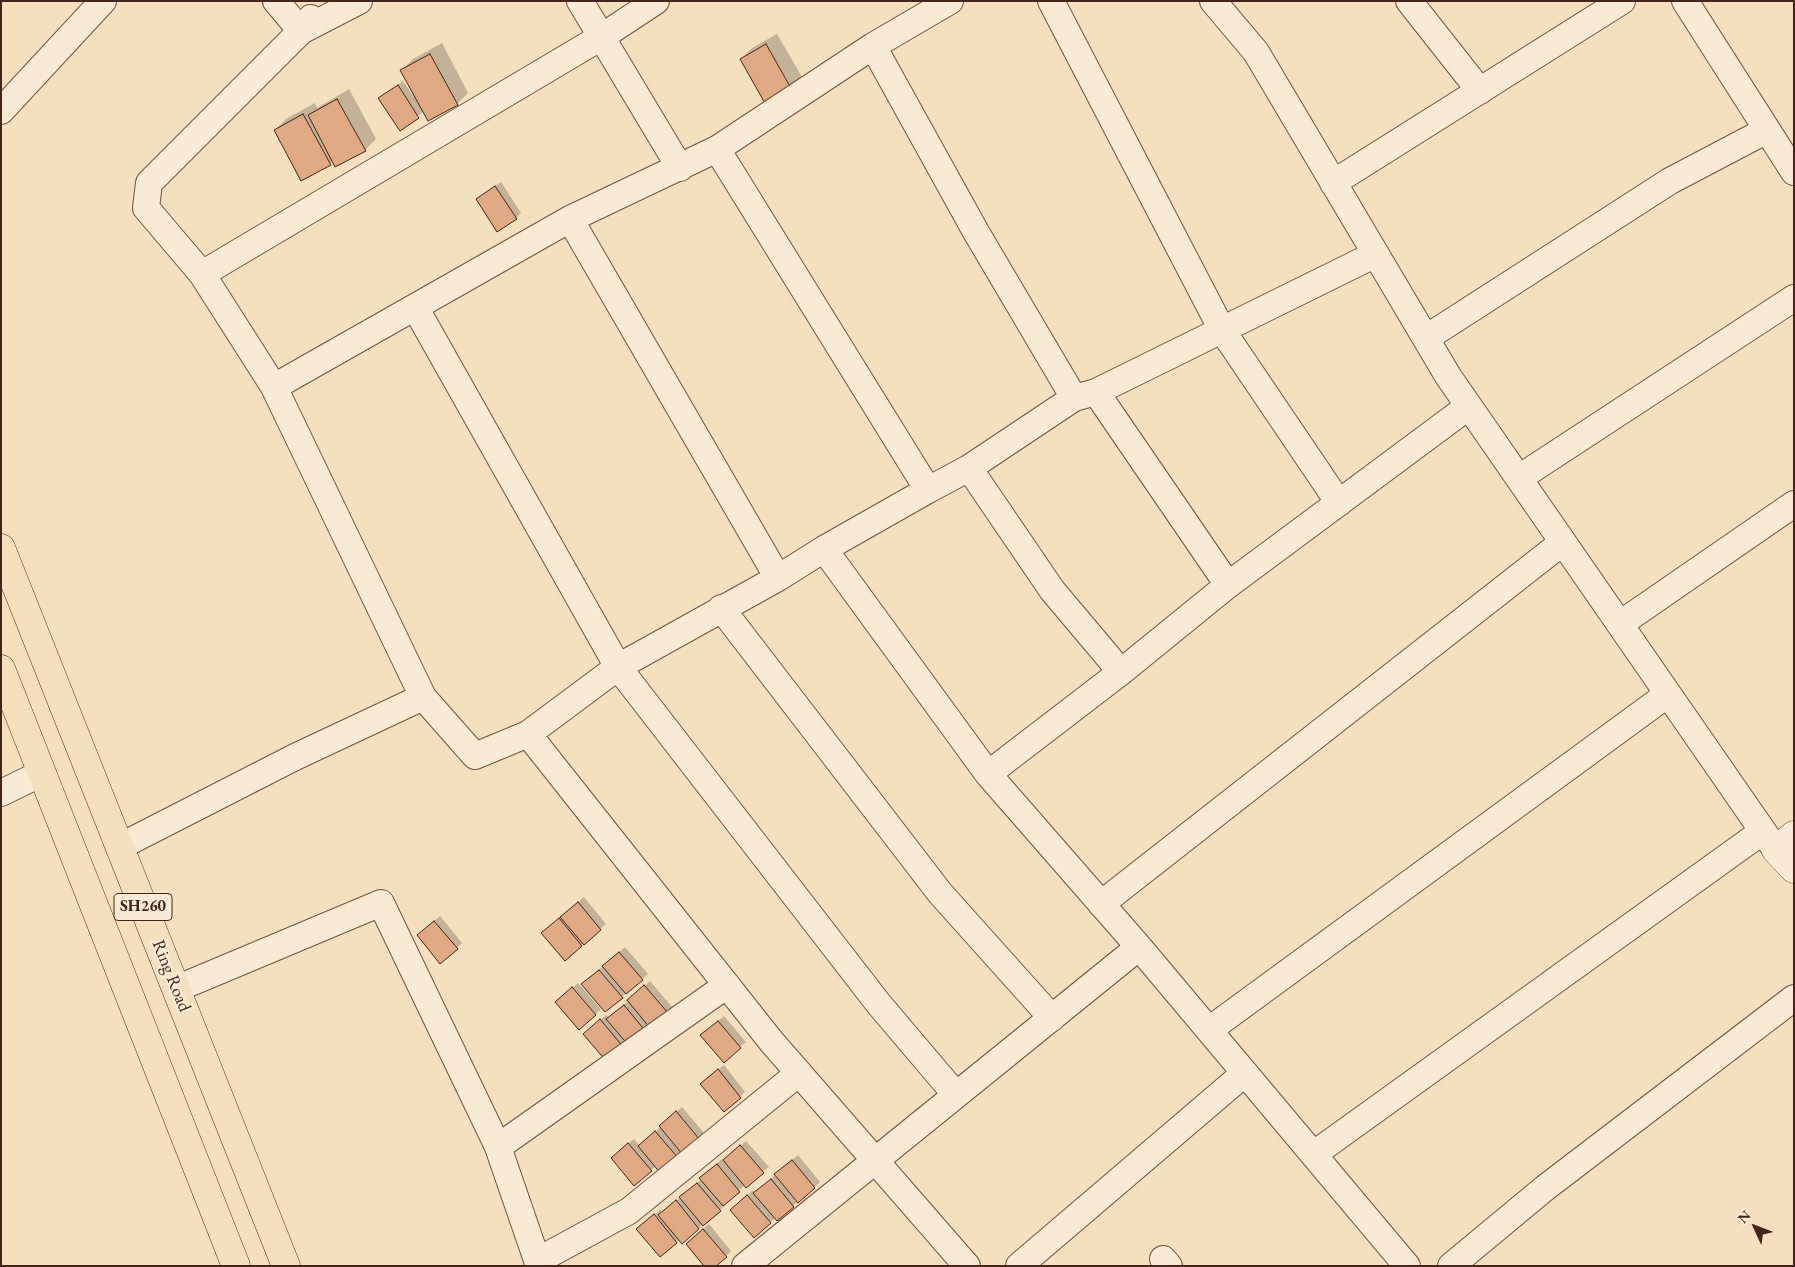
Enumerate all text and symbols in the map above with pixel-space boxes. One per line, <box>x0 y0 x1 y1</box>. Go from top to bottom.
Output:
road number: SH260 <box>114 894 172 920</box>
street label: Ring Road <box>147 937 195 1015</box>
north arrow <box>1730 1202 1780 1252</box>
text: N <box>1734 1206 1754 1227</box>

